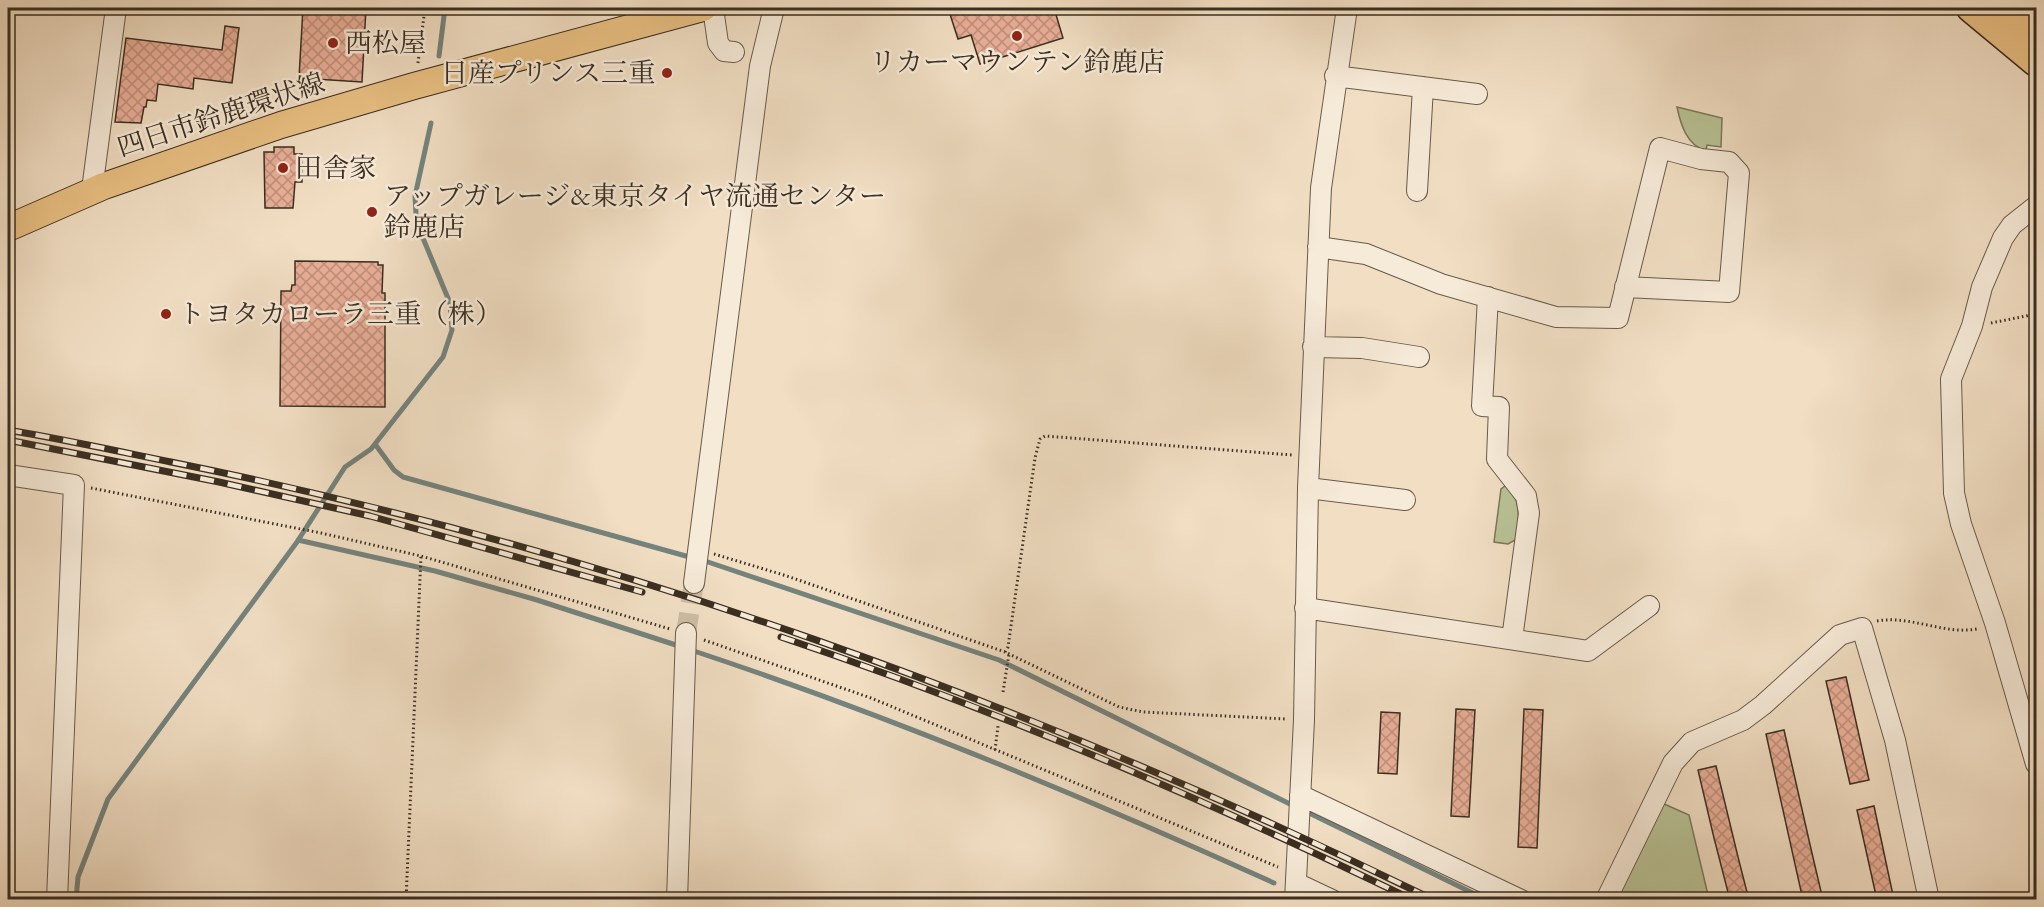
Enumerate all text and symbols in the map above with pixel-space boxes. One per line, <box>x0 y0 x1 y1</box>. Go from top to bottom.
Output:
place label: 西松屋 <box>345 25 426 60</box>
marker: リカーマウンテン鈴鹿店 <box>1010 29 1024 43</box>
marker: 西松屋 <box>326 36 340 50</box>
place label: リカーマウンテン鈴鹿店 <box>869 44 1165 79</box>
place label: 日産プリンス三重 <box>441 55 655 90</box>
street label: 四日市鈴鹿環状線 <box>113 65 329 165</box>
marker: 日産プリンス三重 <box>660 66 674 80</box>
place label: 田舎家 <box>295 150 376 185</box>
marker: 田舎家 <box>276 161 290 175</box>
place label: アップガレージ&東京タイヤ流通センター 鈴鹿店 <box>384 178 886 244</box>
marker: アップガレージ&東京タイヤ流通センター 鈴鹿店 <box>365 205 379 219</box>
place label: トヨタカローラ三重（株） <box>178 296 502 331</box>
marker: トヨタカローラ三重（株） <box>159 307 173 321</box>

